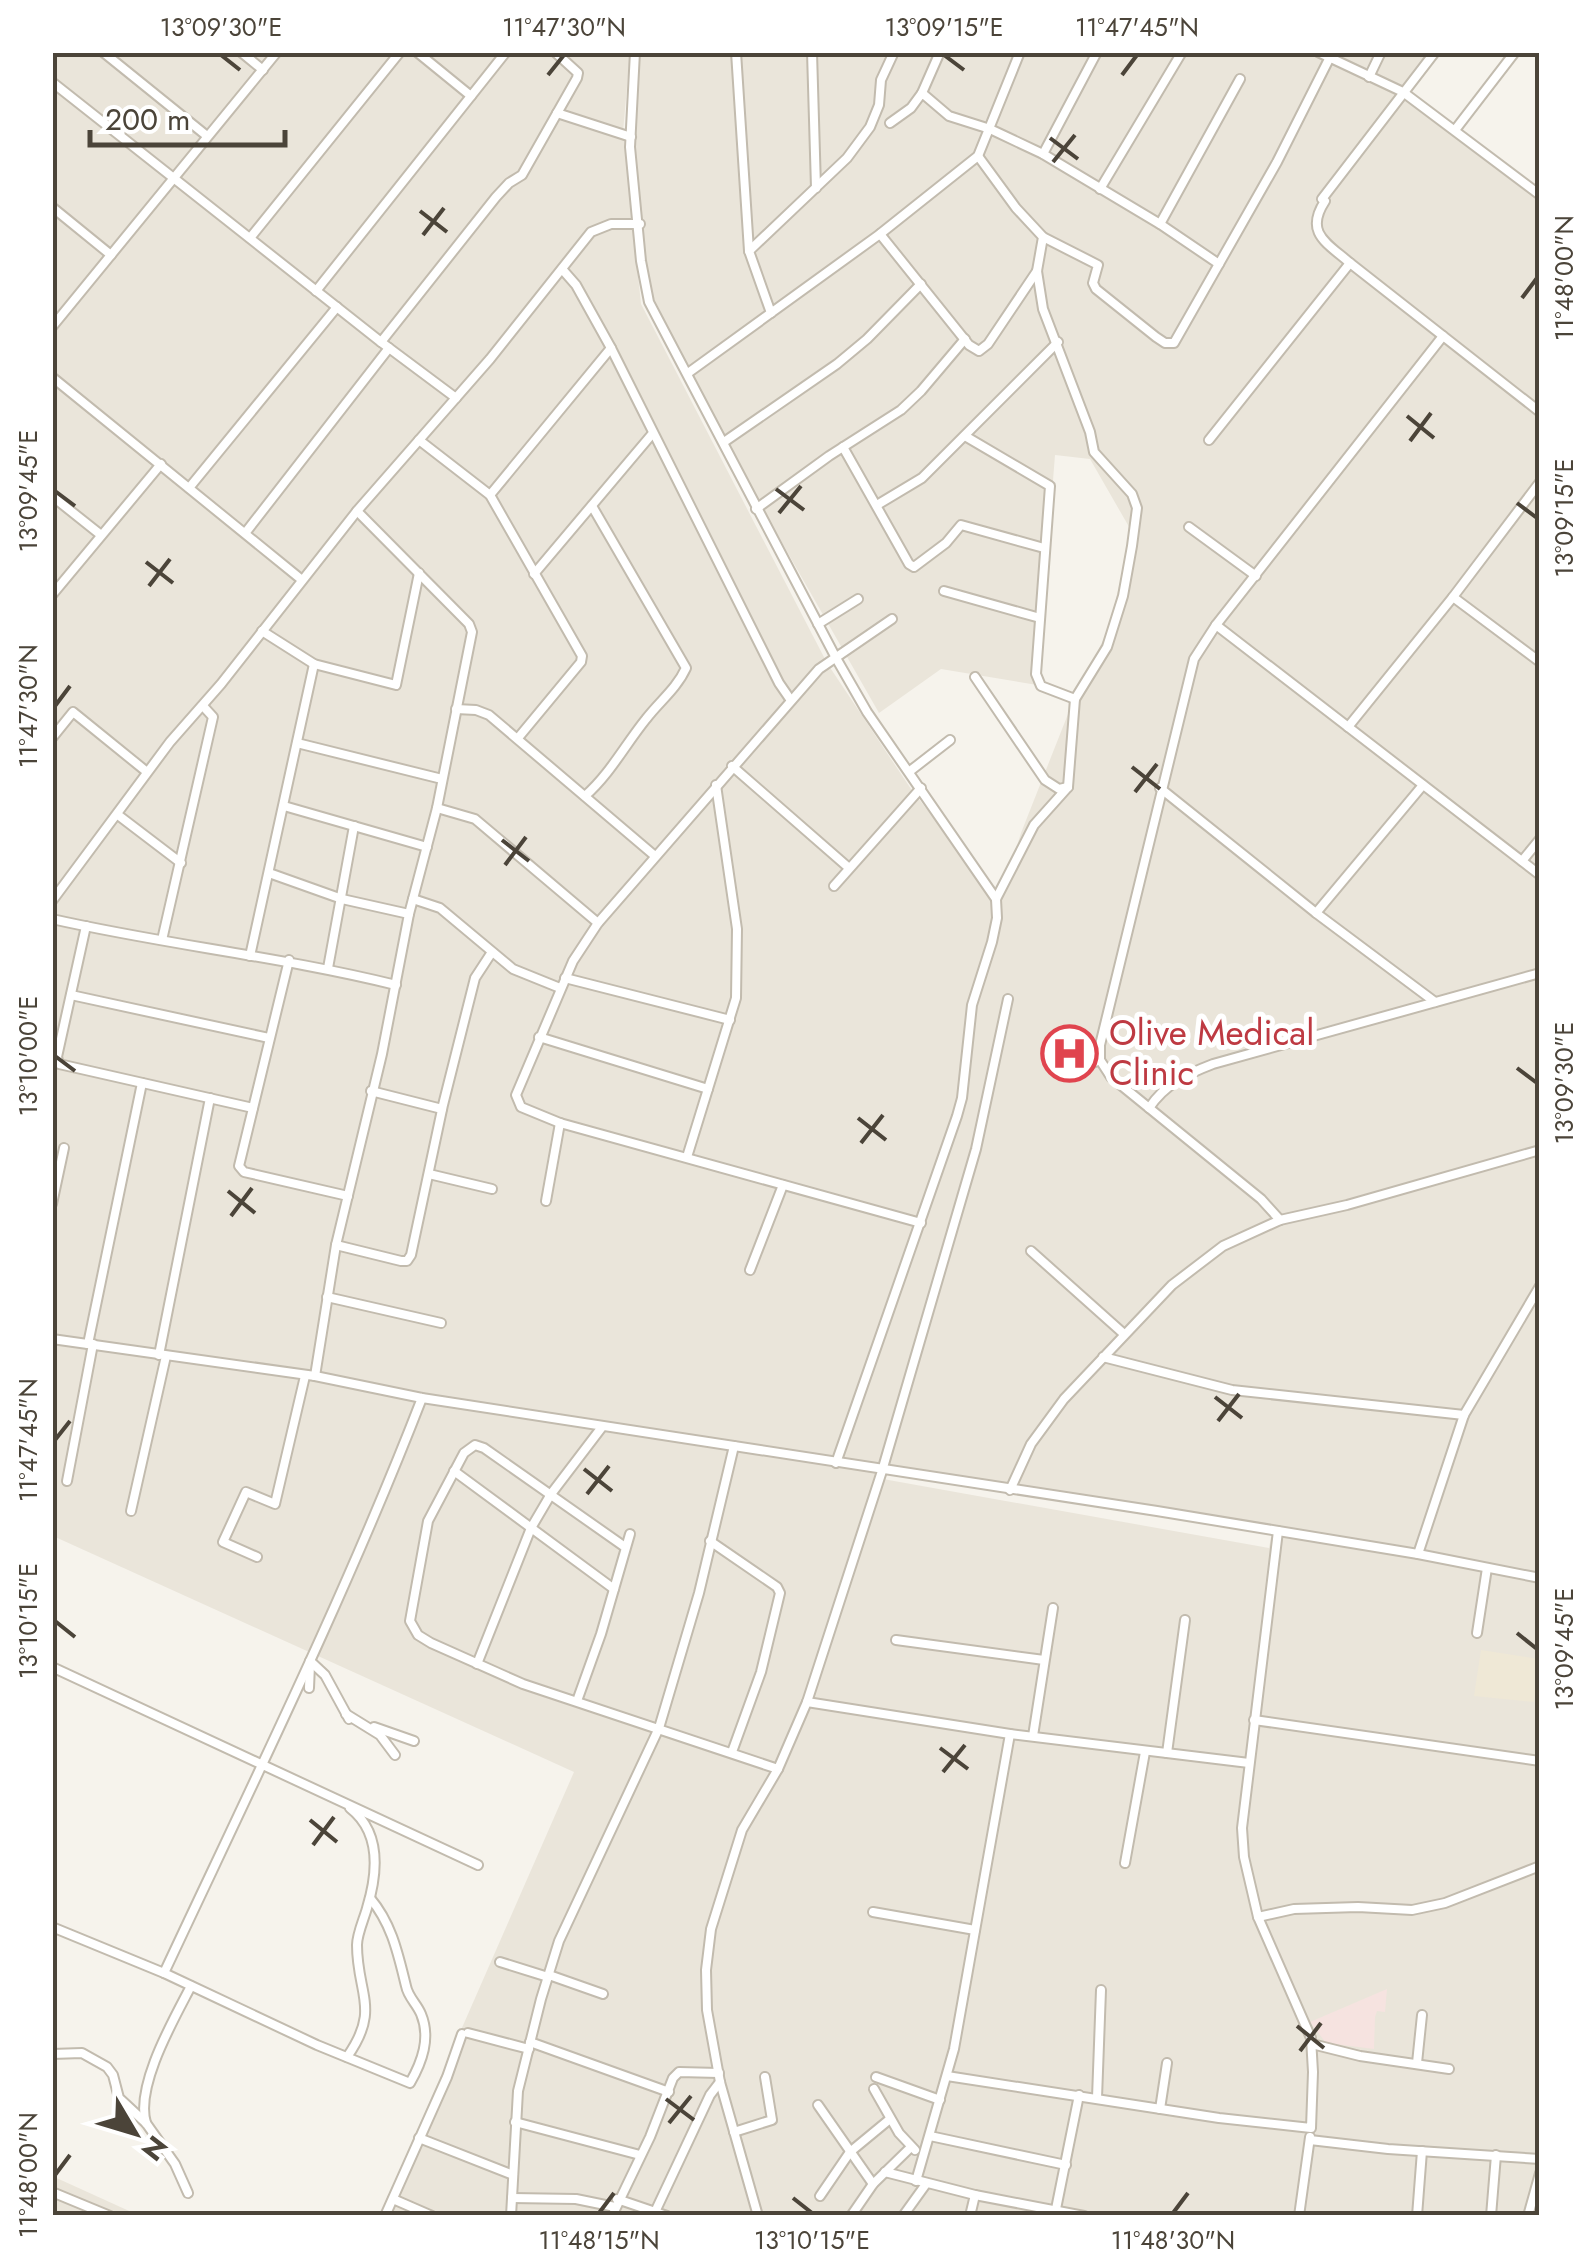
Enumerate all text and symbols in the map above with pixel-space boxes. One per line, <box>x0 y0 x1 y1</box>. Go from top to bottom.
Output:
text: 13°09'30"E <box>160 9 282 45</box>
text: 11°47'30"N <box>502 9 626 45</box>
text: 13°09'15"E <box>884 9 1004 45</box>
text: 11°47'45"N <box>1075 9 1199 45</box>
scale bar <box>90 85 285 147</box>
text: 200 m <box>105 98 190 141</box>
text: 11°48'00"N <box>1546 215 1582 341</box>
text: 13°09'45"E <box>10 430 46 552</box>
text: 13°09'15"E <box>1546 458 1582 578</box>
text: 11°47'30"N <box>10 644 46 768</box>
text: 13°10'00"E <box>10 996 46 1116</box>
place label: Olive Medical Clinic <box>1109 1008 1314 1098</box>
text: 13°09'30"E <box>1546 1022 1582 1144</box>
hospital icon: Olive Medical Clinic <box>1040 1023 1100 1083</box>
text: 11°47'45"N <box>10 1378 46 1502</box>
text: 13°10'15"E <box>10 1563 46 1679</box>
text: 13°09'45"E <box>1546 1588 1582 1710</box>
north arrow <box>85 2083 185 2183</box>
text: 11°48'00"N <box>10 2112 46 2238</box>
text: N <box>131 2127 177 2169</box>
text: 11°48'15"N <box>538 2222 660 2258</box>
text: 13°10'15"E <box>754 2222 870 2258</box>
text: 11°48'30"N <box>1111 2222 1235 2258</box>

